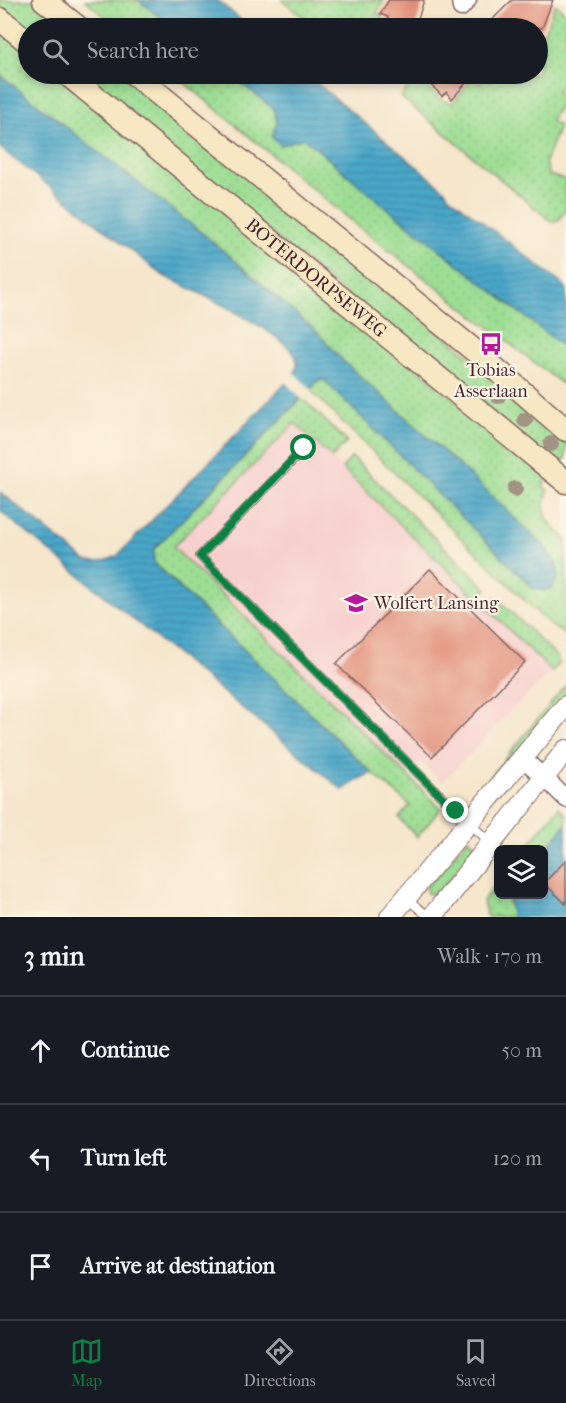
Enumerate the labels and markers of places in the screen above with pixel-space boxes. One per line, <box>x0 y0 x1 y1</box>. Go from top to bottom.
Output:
bus stop icon: Tobias Asserlaan <box>478 331 504 357</box>
place label: Tobias Asserlaan <box>453 360 528 402</box>
school or university icon: Wolfert Lansing <box>343 590 369 616</box>
place label: Wolfert Lansing <box>373 593 499 614</box>

